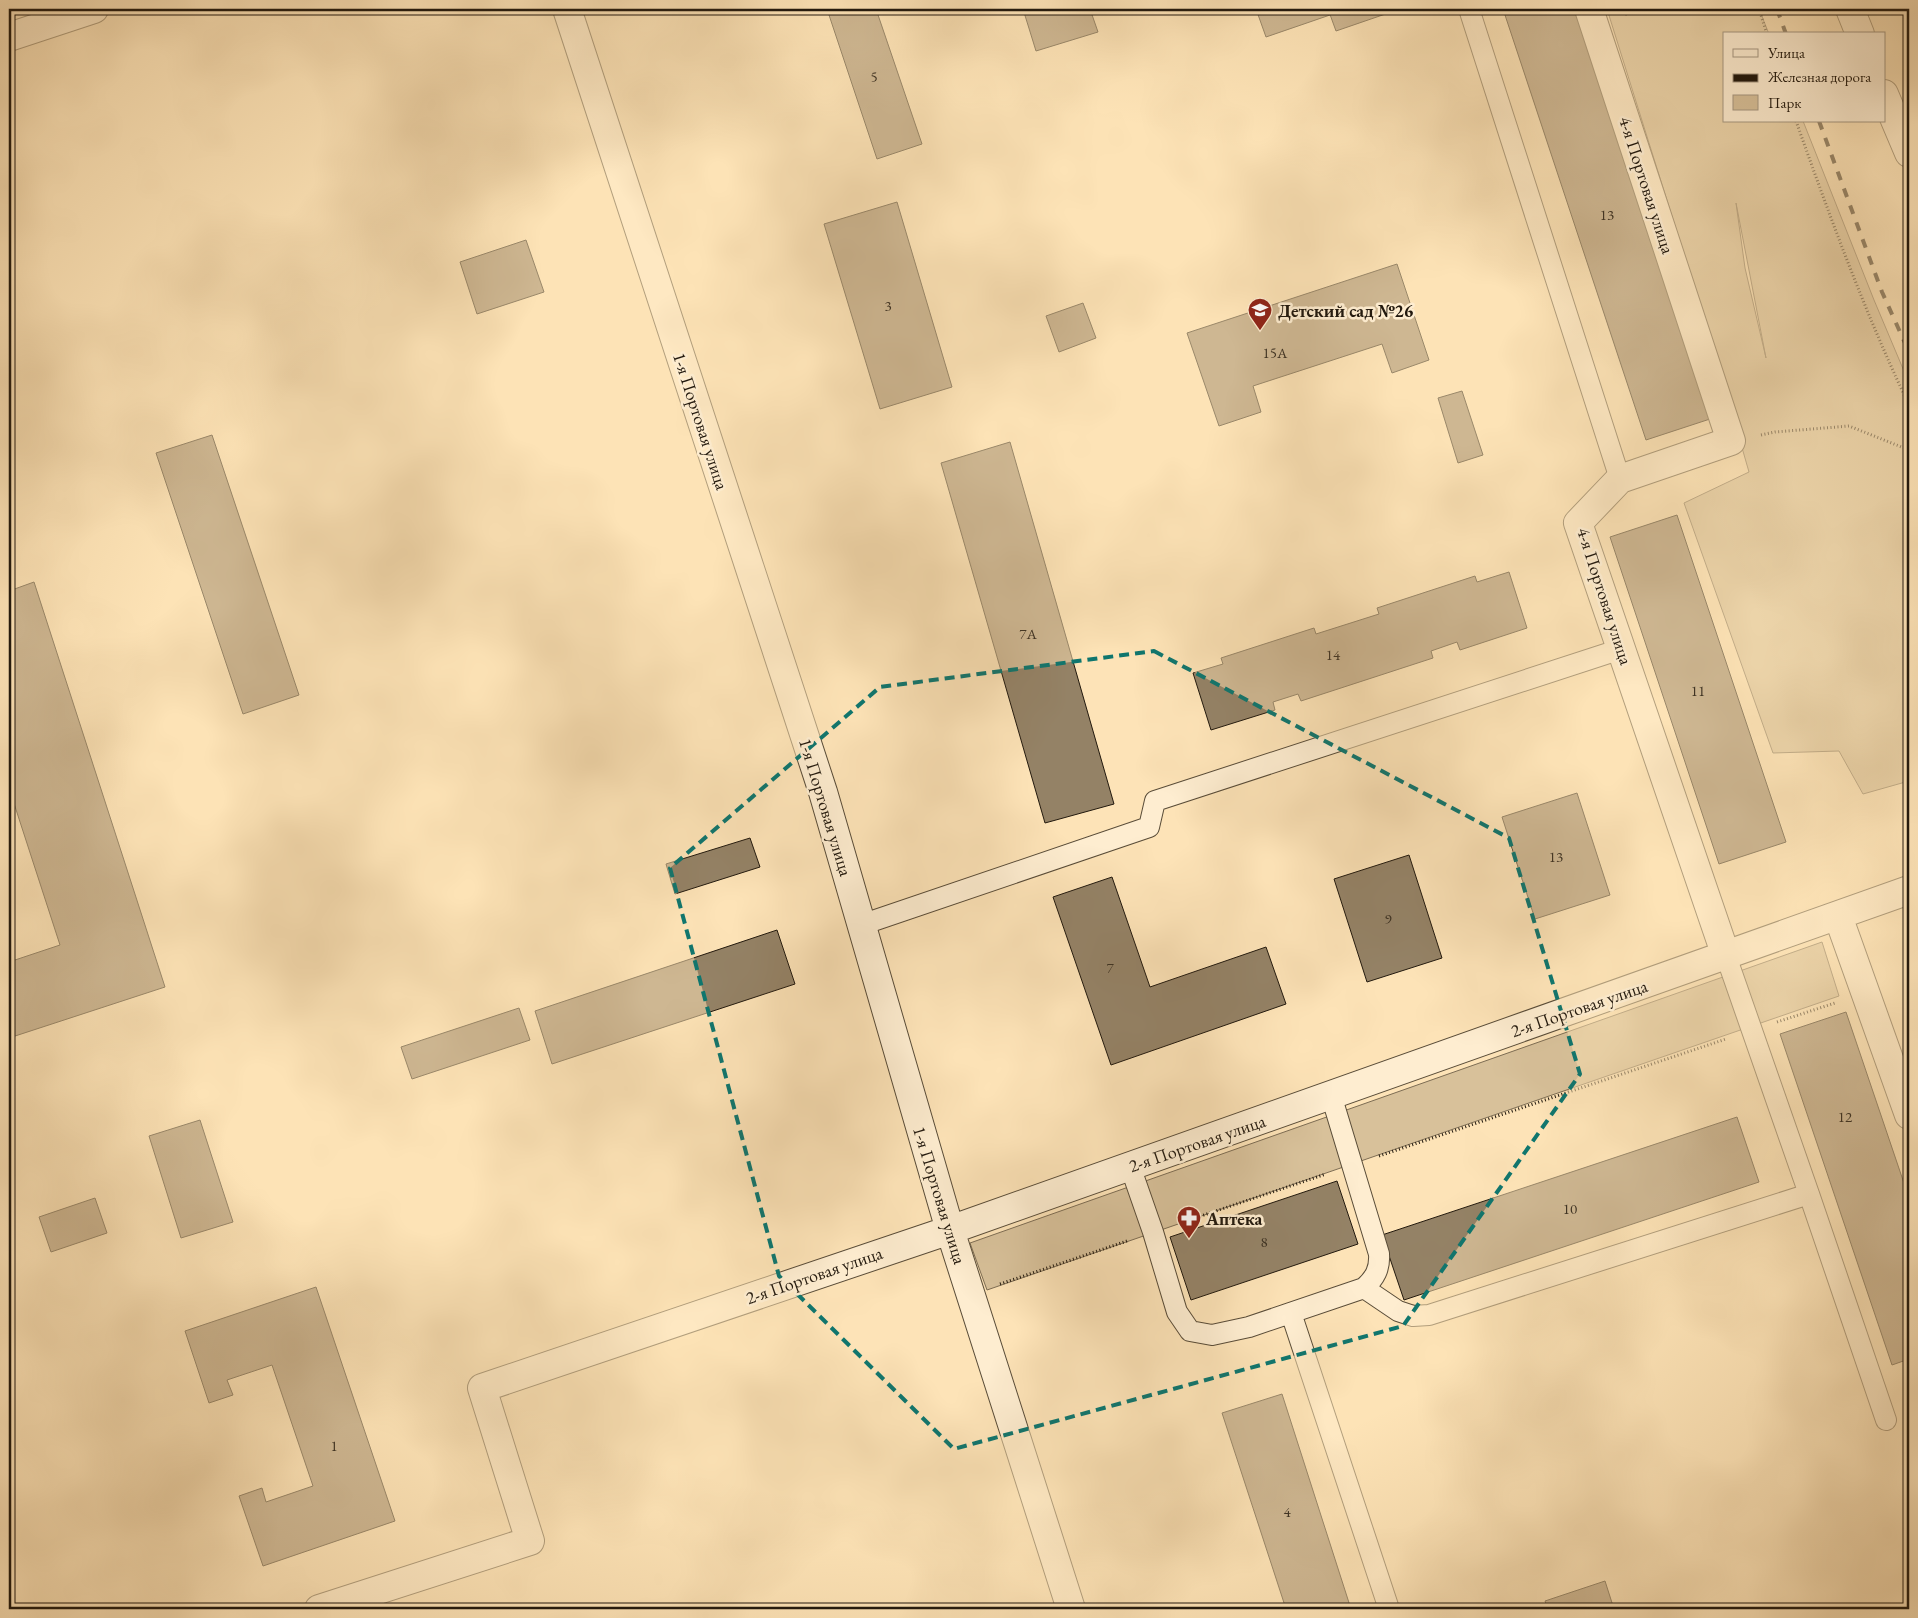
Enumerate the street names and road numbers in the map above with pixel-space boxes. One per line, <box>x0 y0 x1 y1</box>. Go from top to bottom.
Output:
street label: 4-я Портовая улица <box>1614 113 1680 257</box>
street label: 1-я Портовая улица <box>668 349 734 493</box>
street label: 4-я Портовая улица <box>1572 524 1638 668</box>
street label: 1-я Портовая улица <box>794 735 858 880</box>
street label: 2-я Портовая улица <box>1508 974 1651 1042</box>
street label: 2-я Портовая улица <box>1126 1109 1269 1177</box>
street label: 1-я Портовая улица <box>908 1123 972 1268</box>
street label: 2-я Портовая улица <box>743 1241 886 1309</box>

